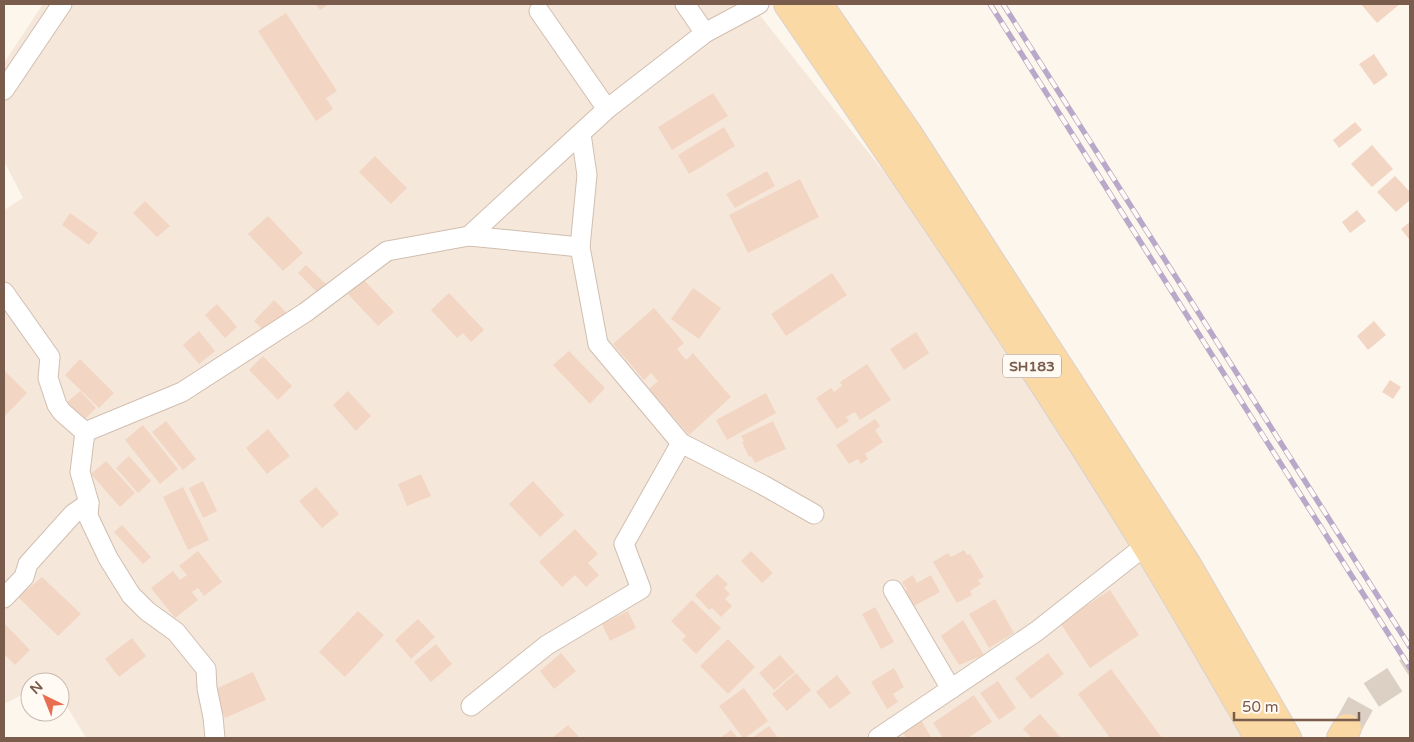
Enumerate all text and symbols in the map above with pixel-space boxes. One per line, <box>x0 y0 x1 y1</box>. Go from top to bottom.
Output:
road number: SH183 <box>1003 354 1061 378</box>
north arrow <box>20 672 70 722</box>
text: N <box>27 678 46 698</box>
scale bar <box>1234 690 1359 722</box>
text: 50 m <box>1242 698 1279 716</box>

